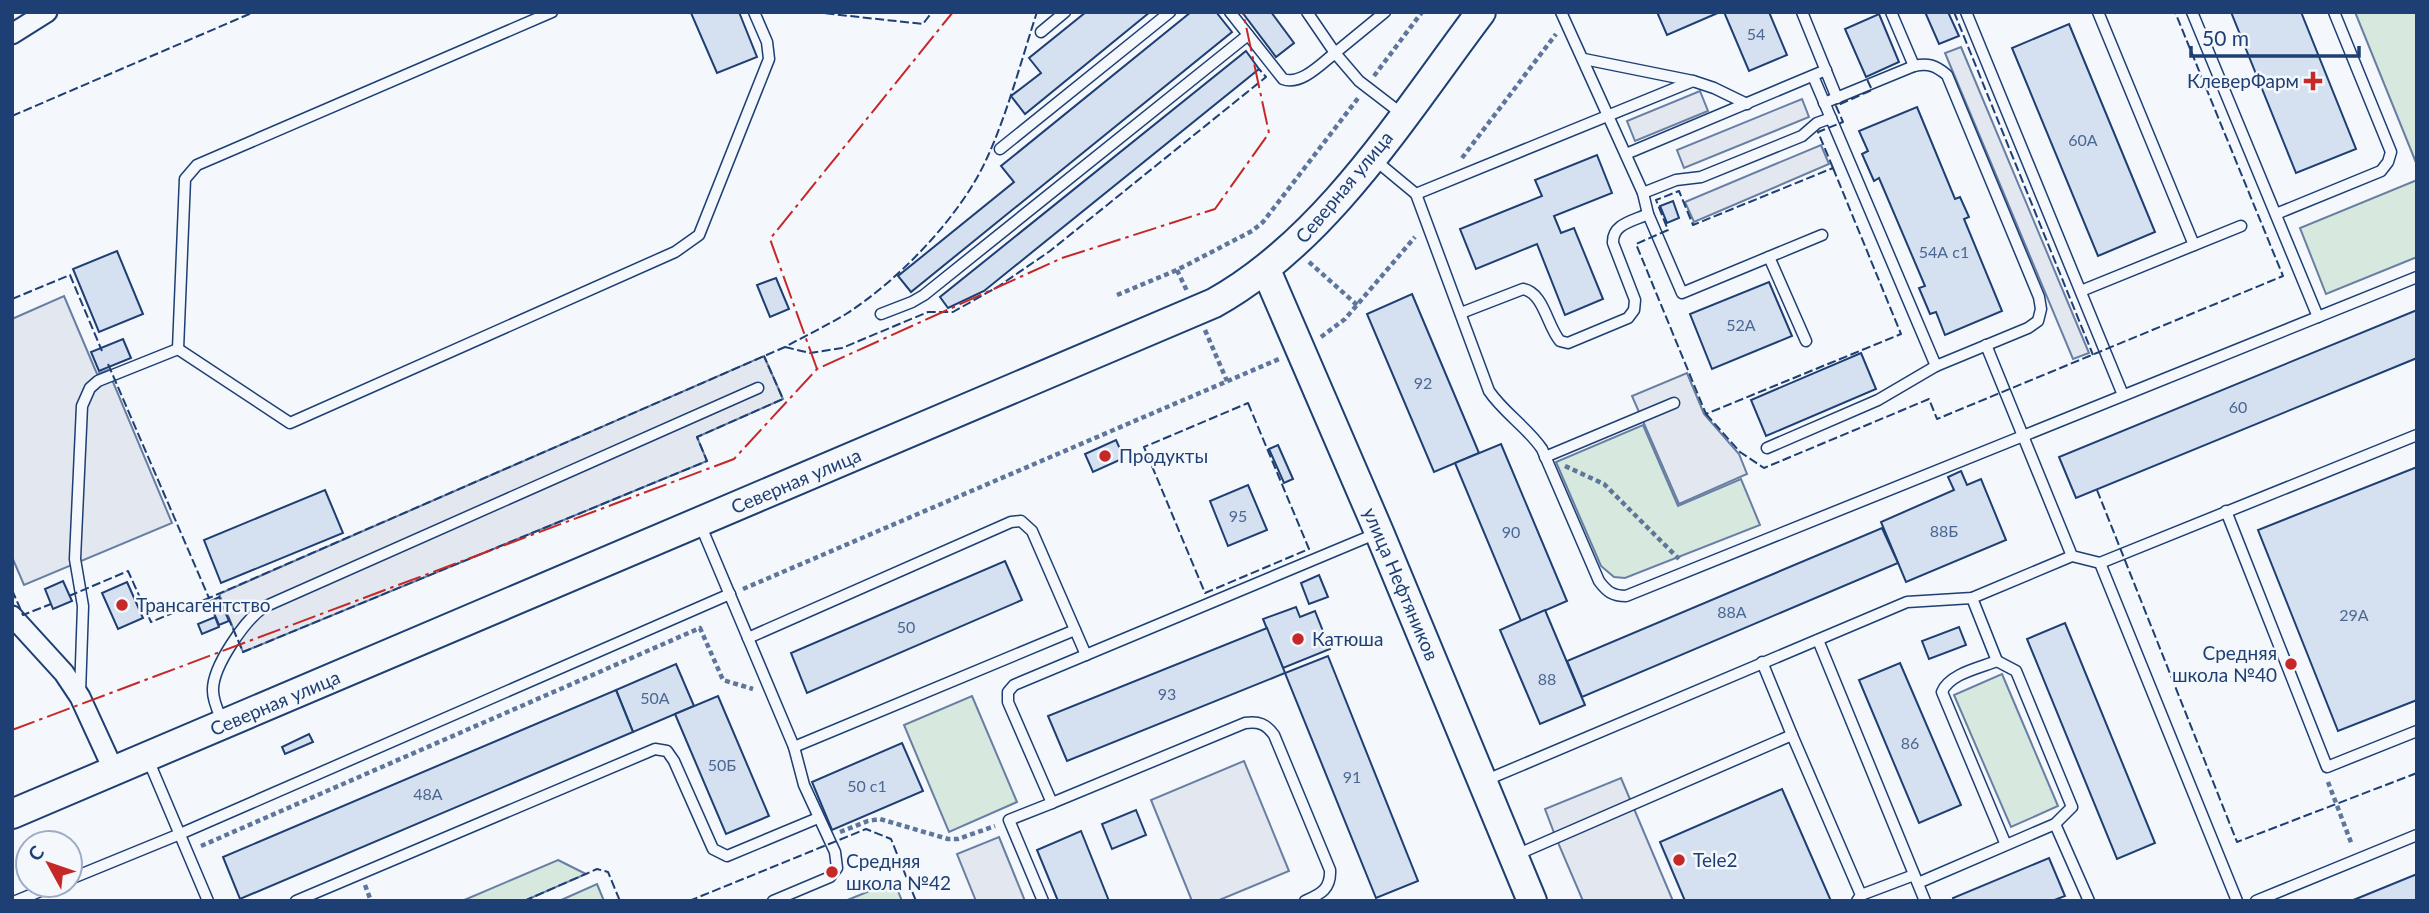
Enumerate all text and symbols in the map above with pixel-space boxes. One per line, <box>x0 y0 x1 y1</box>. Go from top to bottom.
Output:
scale bar <box>2191 14 2359 58</box>
house number: 54 <box>1747 24 1765 43</box>
text: 50 m <box>2202 25 2249 50</box>
place label: КлеверФарм <box>2187 69 2299 92</box>
marker: КлеверФарм <box>2305 73 2321 89</box>
street label: Северная улица <box>1290 126 1397 247</box>
house number: 60А <box>2068 130 2098 149</box>
house number: 54А с1 <box>1919 242 1969 261</box>
house number: 52А <box>1726 315 1756 334</box>
house number: 92 <box>1414 373 1432 392</box>
house number: 60 <box>2229 397 2247 416</box>
street label: Северная улица <box>727 443 864 518</box>
place label: Продукты <box>1119 444 1208 467</box>
marker: Продукты <box>1097 448 1113 464</box>
street label: улица Нефтяников <box>1359 504 1444 664</box>
house number: 95 <box>1229 506 1247 525</box>
house number: 88Б <box>1930 521 1958 540</box>
house number: 90 <box>1502 522 1520 541</box>
place label: Трансагентство <box>136 593 271 616</box>
marker: Трансагентство <box>114 597 130 613</box>
house number: 88А <box>1717 602 1747 621</box>
house number: 29А <box>2339 605 2369 624</box>
house number: 50 <box>897 617 915 636</box>
place label: Катюша <box>1312 627 1383 650</box>
marker: Катюша <box>1290 631 1306 647</box>
place label: Средняя школа №40 <box>2172 641 2277 686</box>
marker: Средняя школа №40 <box>2283 656 2299 672</box>
street label: Северная улица <box>206 665 343 740</box>
house number: 88 <box>1538 669 1556 688</box>
house number: 93 <box>1158 684 1176 703</box>
house number: 50А <box>640 688 670 707</box>
house number: 86 <box>1901 733 1919 752</box>
house number: 50Б <box>708 755 736 774</box>
house number: 91 <box>1343 767 1361 786</box>
house number: 50 с1 <box>847 776 887 795</box>
house number: 48А <box>413 784 443 803</box>
north arrow <box>14 829 84 899</box>
text: С <box>23 840 49 865</box>
place label: Tele2 <box>1693 848 1737 871</box>
place label: Средняя школа №42 <box>846 849 951 894</box>
marker: Tele2 <box>1671 852 1687 868</box>
marker: Средняя школа №42 <box>824 864 840 880</box>

